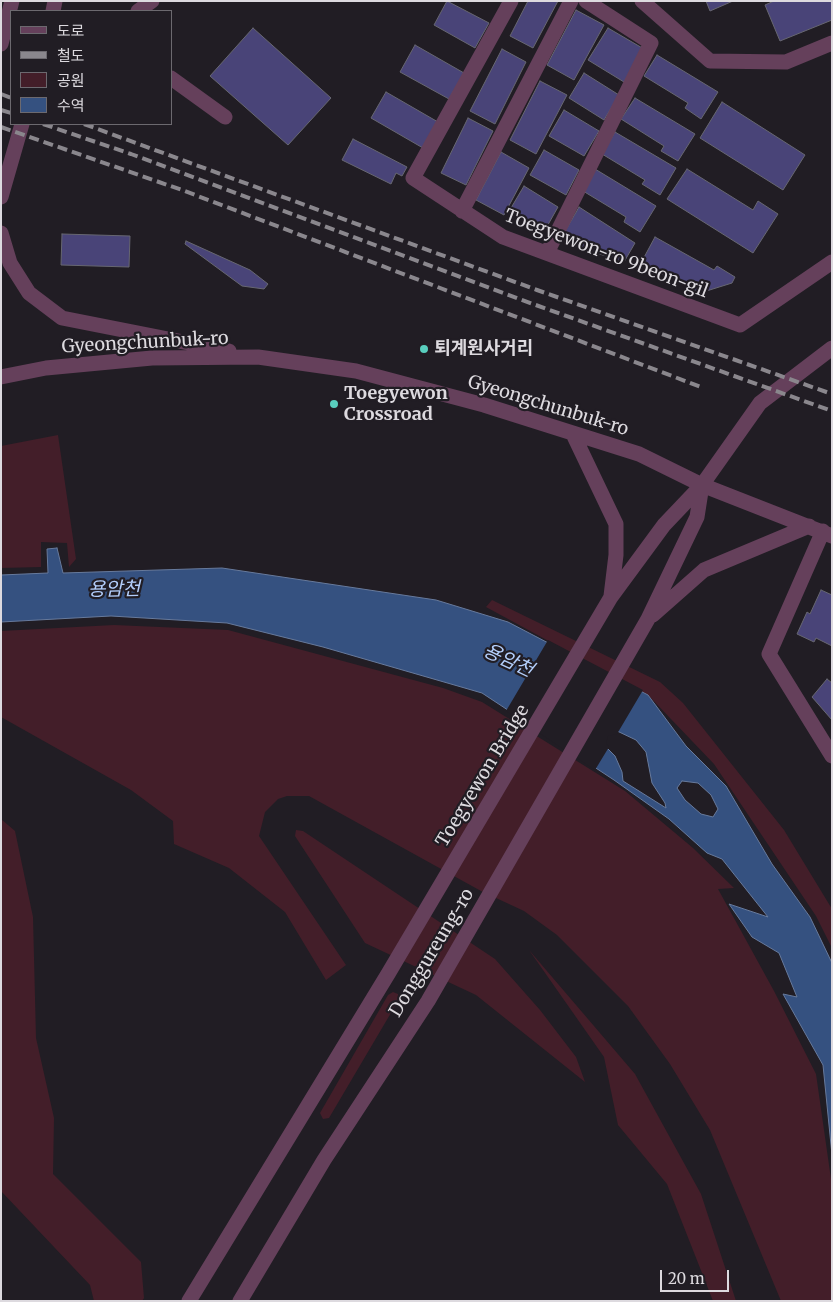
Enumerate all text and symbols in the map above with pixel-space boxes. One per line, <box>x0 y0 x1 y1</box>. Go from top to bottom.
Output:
legend <box>10 10 172 125</box>
text: 도로 <box>57 21 85 40</box>
text: 철도 <box>57 46 85 65</box>
text: 공원 <box>57 71 85 90</box>
text: 수역 <box>57 96 85 115</box>
street label: Toegyewon-ro 9beon-gil <box>501 205 711 303</box>
street label: Gyeongchunbuk-ro <box>61 328 229 358</box>
place label: 퇴계원사거리 <box>434 338 533 360</box>
marker: 퇴계원사거리 <box>418 343 430 355</box>
street label: Gyeongchunbuk-ro <box>465 371 631 441</box>
place label: Toegyewon Crossroad <box>344 383 448 426</box>
marker: Toegyewon Crossroad <box>328 398 340 410</box>
water label: 용암천 <box>88 578 140 602</box>
water label: 용암천 <box>479 640 537 682</box>
street label: Toegyewon Bridge <box>432 701 534 851</box>
street label: Donggureung-ro <box>385 885 479 1021</box>
scale bar <box>663 1260 732 1292</box>
text: 20 m <box>668 1269 705 1288</box>

